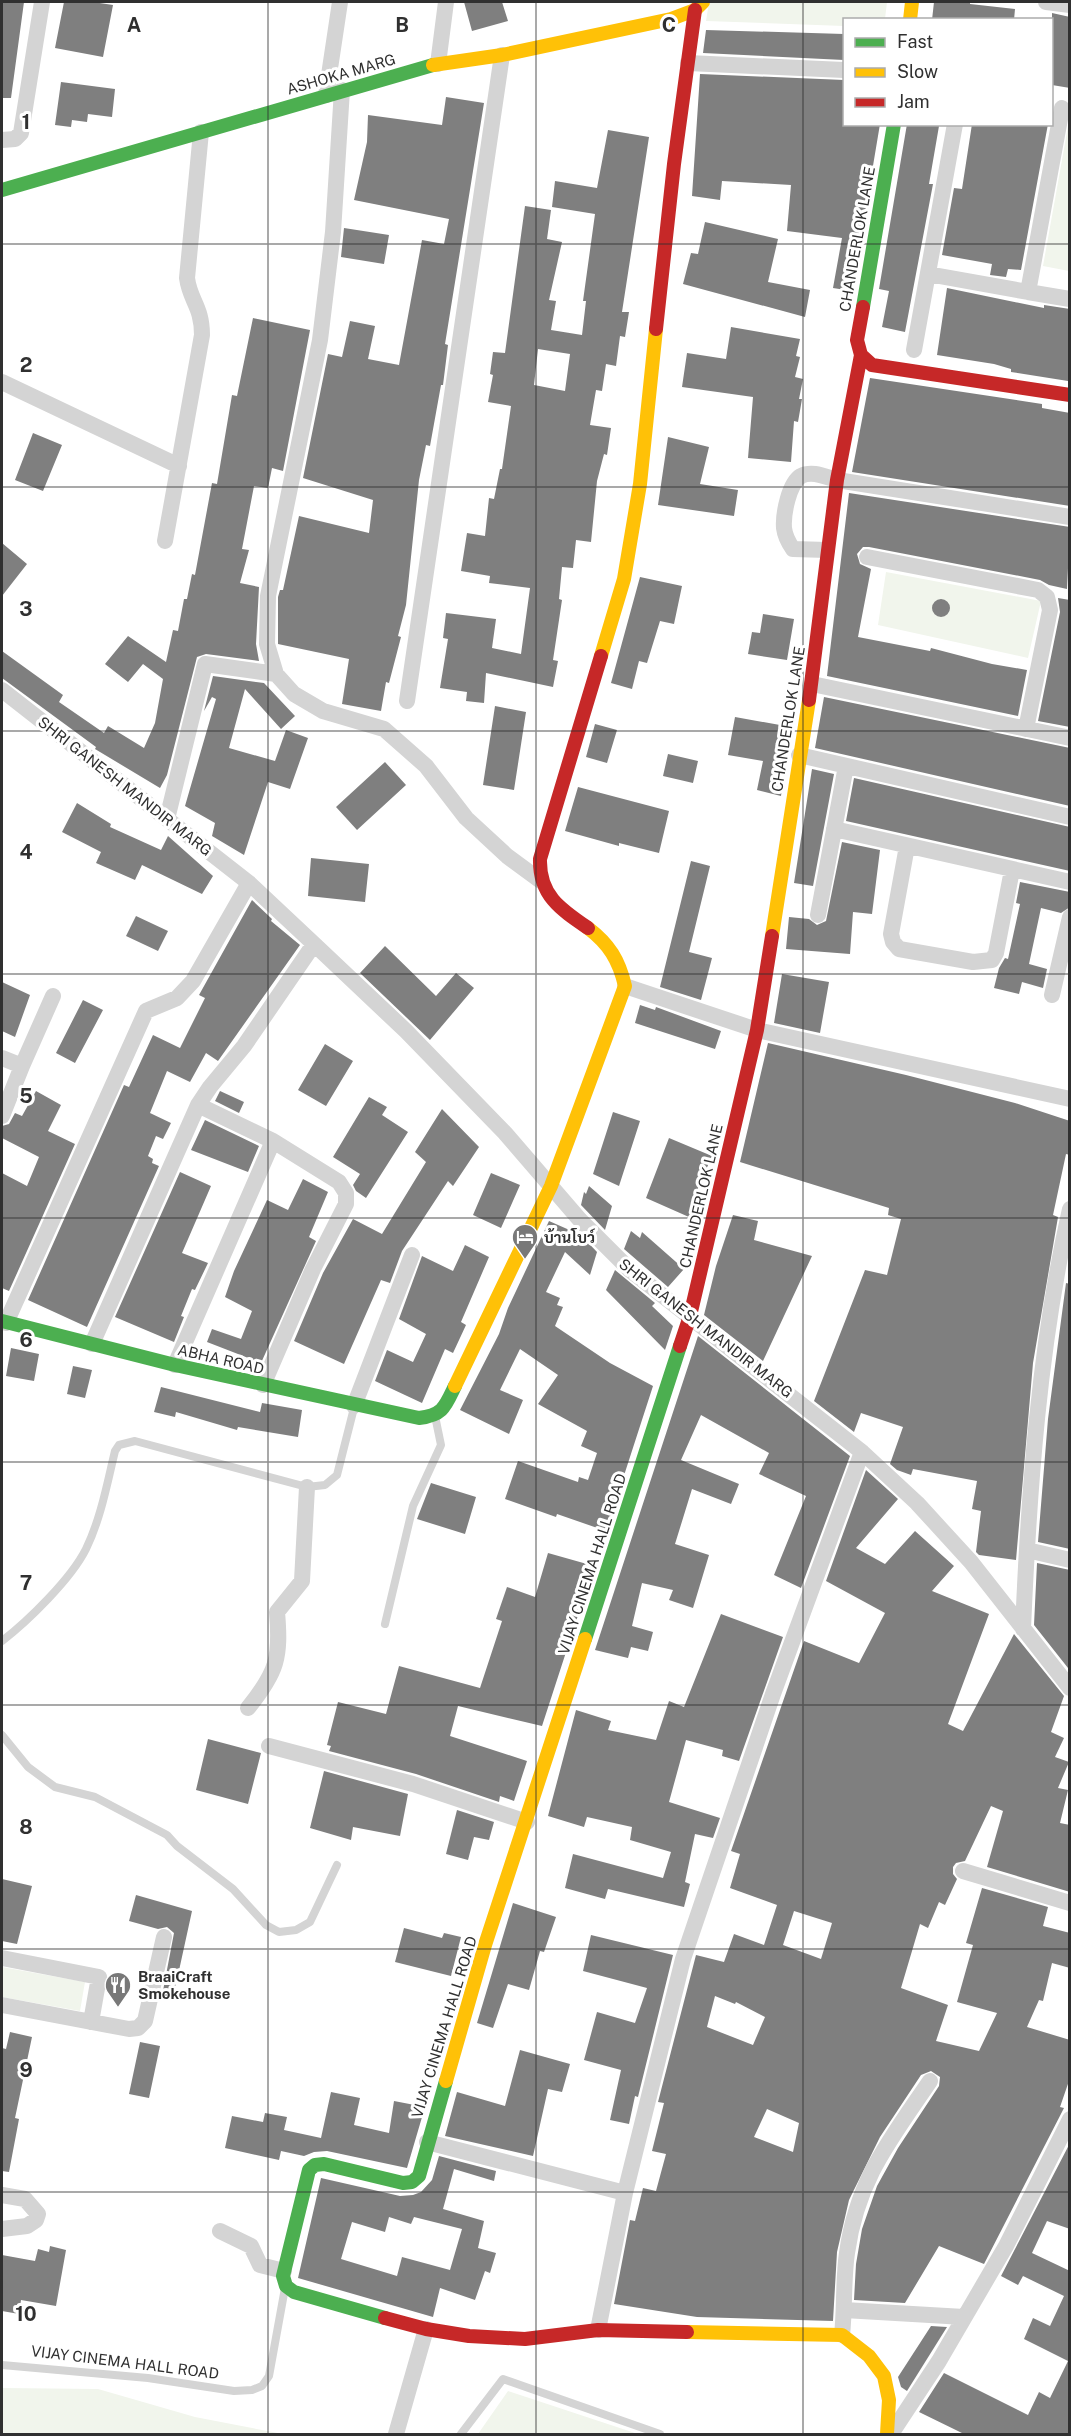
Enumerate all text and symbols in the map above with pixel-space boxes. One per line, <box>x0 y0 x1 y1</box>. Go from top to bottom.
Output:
text: A <box>127 13 141 37</box>
text: B <box>395 13 409 37</box>
text: C <box>662 13 676 37</box>
legend <box>843 18 1053 126</box>
text: Fast <box>897 31 933 52</box>
street label: ASHOKA MARG <box>285 50 397 98</box>
text: Slow <box>897 61 938 82</box>
text: Jam <box>897 91 930 112</box>
text: 1 <box>22 110 30 134</box>
street label: CHANDERLOK LANE <box>836 165 878 313</box>
text: 2 <box>20 353 32 377</box>
text: 3 <box>19 597 33 621</box>
street label: CHANDERLOK LANE <box>768 645 808 793</box>
street label: SHRI GANESH MANDIR MARG <box>35 713 215 859</box>
text: 4 <box>19 840 33 864</box>
text: 5 <box>19 1084 33 1108</box>
street label: CHANDERLOK LANE <box>676 1122 726 1270</box>
hotel icon: บ้านโบว์ <box>510 1222 540 1260</box>
place label: บ้านโบว์ <box>544 1227 596 1246</box>
street label: SHRI GANESH MANDIR MARG <box>616 1255 796 1401</box>
text: 6 <box>19 1328 33 1352</box>
street label: ABHA ROAD <box>176 1341 266 1377</box>
street label: VIJAY CINEMA HALL ROAD <box>555 1471 629 1657</box>
text: 7 <box>20 1571 32 1595</box>
text: 8 <box>19 1815 33 1839</box>
street label: VIJAY CINEMA HALL ROAD <box>408 1934 480 2120</box>
place label: BraaiCraft Smokehouse <box>138 1968 230 2002</box>
restaurant icon: BraaiCraft Smokehouse <box>103 1970 133 2008</box>
text: 9 <box>19 2058 33 2082</box>
text: 10 <box>15 2302 37 2326</box>
street label: VIJAY CINEMA HALL ROAD <box>30 2342 220 2382</box>

